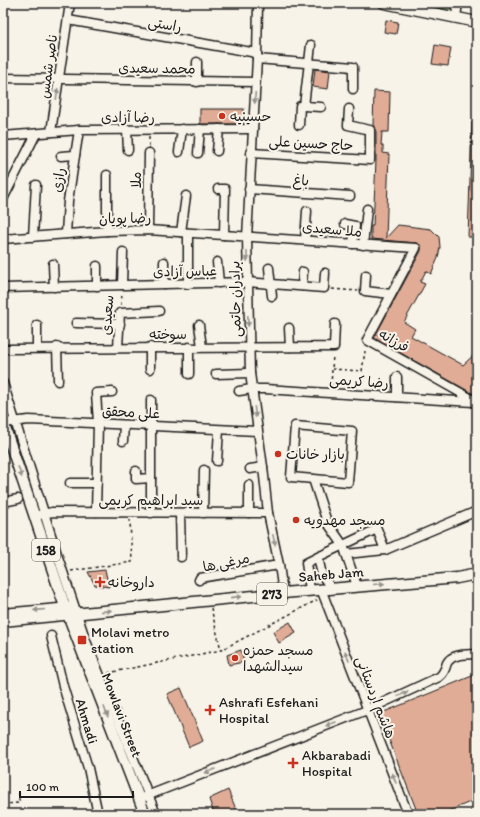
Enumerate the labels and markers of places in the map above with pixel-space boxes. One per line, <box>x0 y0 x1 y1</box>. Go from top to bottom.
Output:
place label: حسینیه <box>230 108 271 125</box>
marker: حسینیه <box>217 111 227 121</box>
place label: بازار خانات <box>286 446 345 463</box>
marker: بازار خانات <box>273 449 283 459</box>
place label: مسجد مهدویه <box>304 512 385 529</box>
marker: مسجد مهدویه <box>291 515 301 525</box>
place label: داروخانه <box>108 574 155 592</box>
marker: داروخانه <box>95 577 105 587</box>
place label: Molavi metro station <box>91 624 169 657</box>
marker: Molavi metro station <box>76 634 88 646</box>
place label: مسجد حمزه سیدالشهدا <box>243 642 313 675</box>
marker: مسجد حمزه سیدالشهدا <box>230 653 240 663</box>
place label: Ashrafi Esfehani Hospital <box>219 694 318 727</box>
marker: Ashrafi Esfehani Hospital <box>204 704 216 716</box>
place label: Akbarabadi Hospital <box>302 747 371 780</box>
marker: Akbarabadi Hospital <box>287 757 299 769</box>

